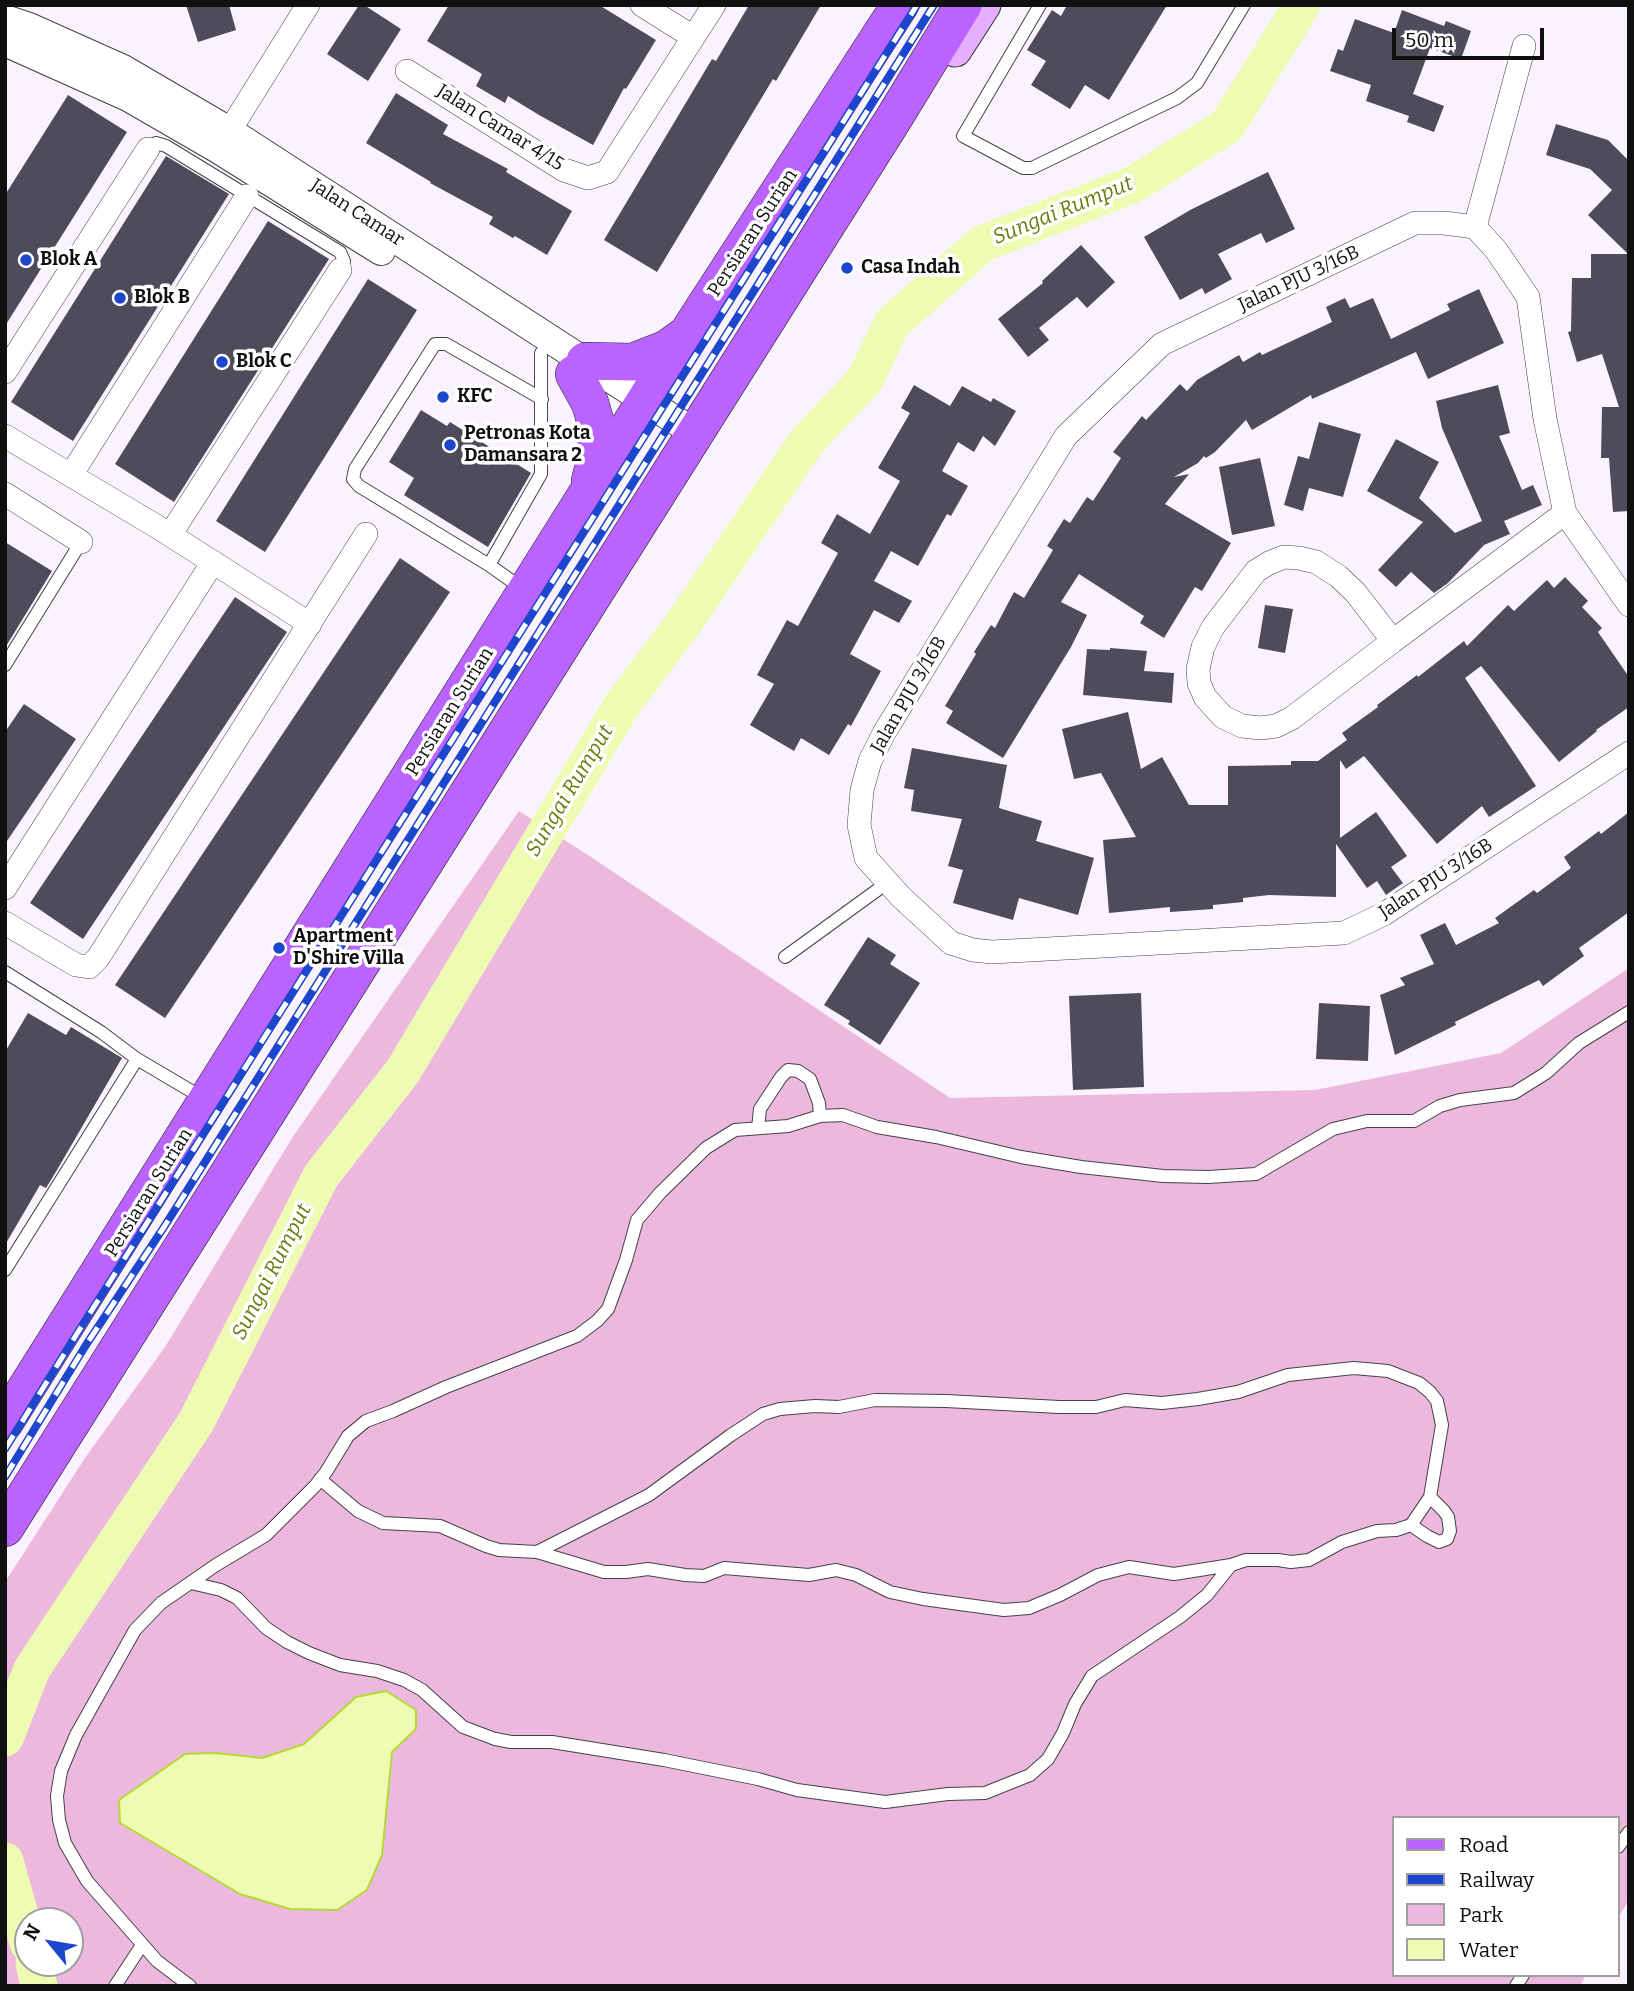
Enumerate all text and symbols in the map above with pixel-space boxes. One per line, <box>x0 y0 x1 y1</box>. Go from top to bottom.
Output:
scale bar <box>1396 14 1548 58</box>
text: 50 m <box>1405 27 1454 53</box>
street label: Jalan Camar 4/15 <box>432 80 568 176</box>
street label: Persiaran Surian <box>703 165 803 301</box>
water label: Sungai Rumput <box>989 171 1137 251</box>
street label: Jalan Camar <box>306 174 408 252</box>
street label: Jalan PJU 3/16B <box>1235 241 1363 317</box>
place label: Blok A <box>40 249 97 271</box>
marker: Blok A <box>18 252 34 268</box>
place label: Casa Indah <box>861 257 960 279</box>
marker: Casa Indah <box>839 260 855 276</box>
place label: Blok B <box>134 287 190 309</box>
marker: Blok B <box>112 290 128 306</box>
place label: Blok C <box>236 351 292 373</box>
marker: Blok C <box>214 354 230 370</box>
place label: KFC <box>457 386 492 408</box>
marker: KFC <box>435 389 451 405</box>
place label: Petronas Kota Damansara 2 <box>464 423 591 467</box>
marker: Petronas Kota Damansara 2 <box>442 437 458 453</box>
street label: Jalan PJU 3/16B <box>866 633 952 757</box>
street label: Persiaran Surian <box>401 644 499 780</box>
water label: Sungai Rumput <box>521 721 619 861</box>
street label: Jalan PJU 3/16B <box>1375 834 1497 924</box>
place label: Apartment D'Shire Villa <box>293 926 404 970</box>
marker: Apartment D'Shire Villa <box>271 940 287 956</box>
street label: Persiaran Surian <box>100 1125 198 1261</box>
water label: Sungai Rumput <box>227 1200 317 1344</box>
legend <box>1392 1816 1620 1977</box>
text: Road <box>1459 1832 1508 1858</box>
text: Railway <box>1459 1867 1534 1893</box>
text: Park <box>1459 1902 1503 1928</box>
north arrow <box>14 1907 84 1977</box>
text: N <box>18 1920 46 1944</box>
text: Water <box>1459 1937 1518 1963</box>

